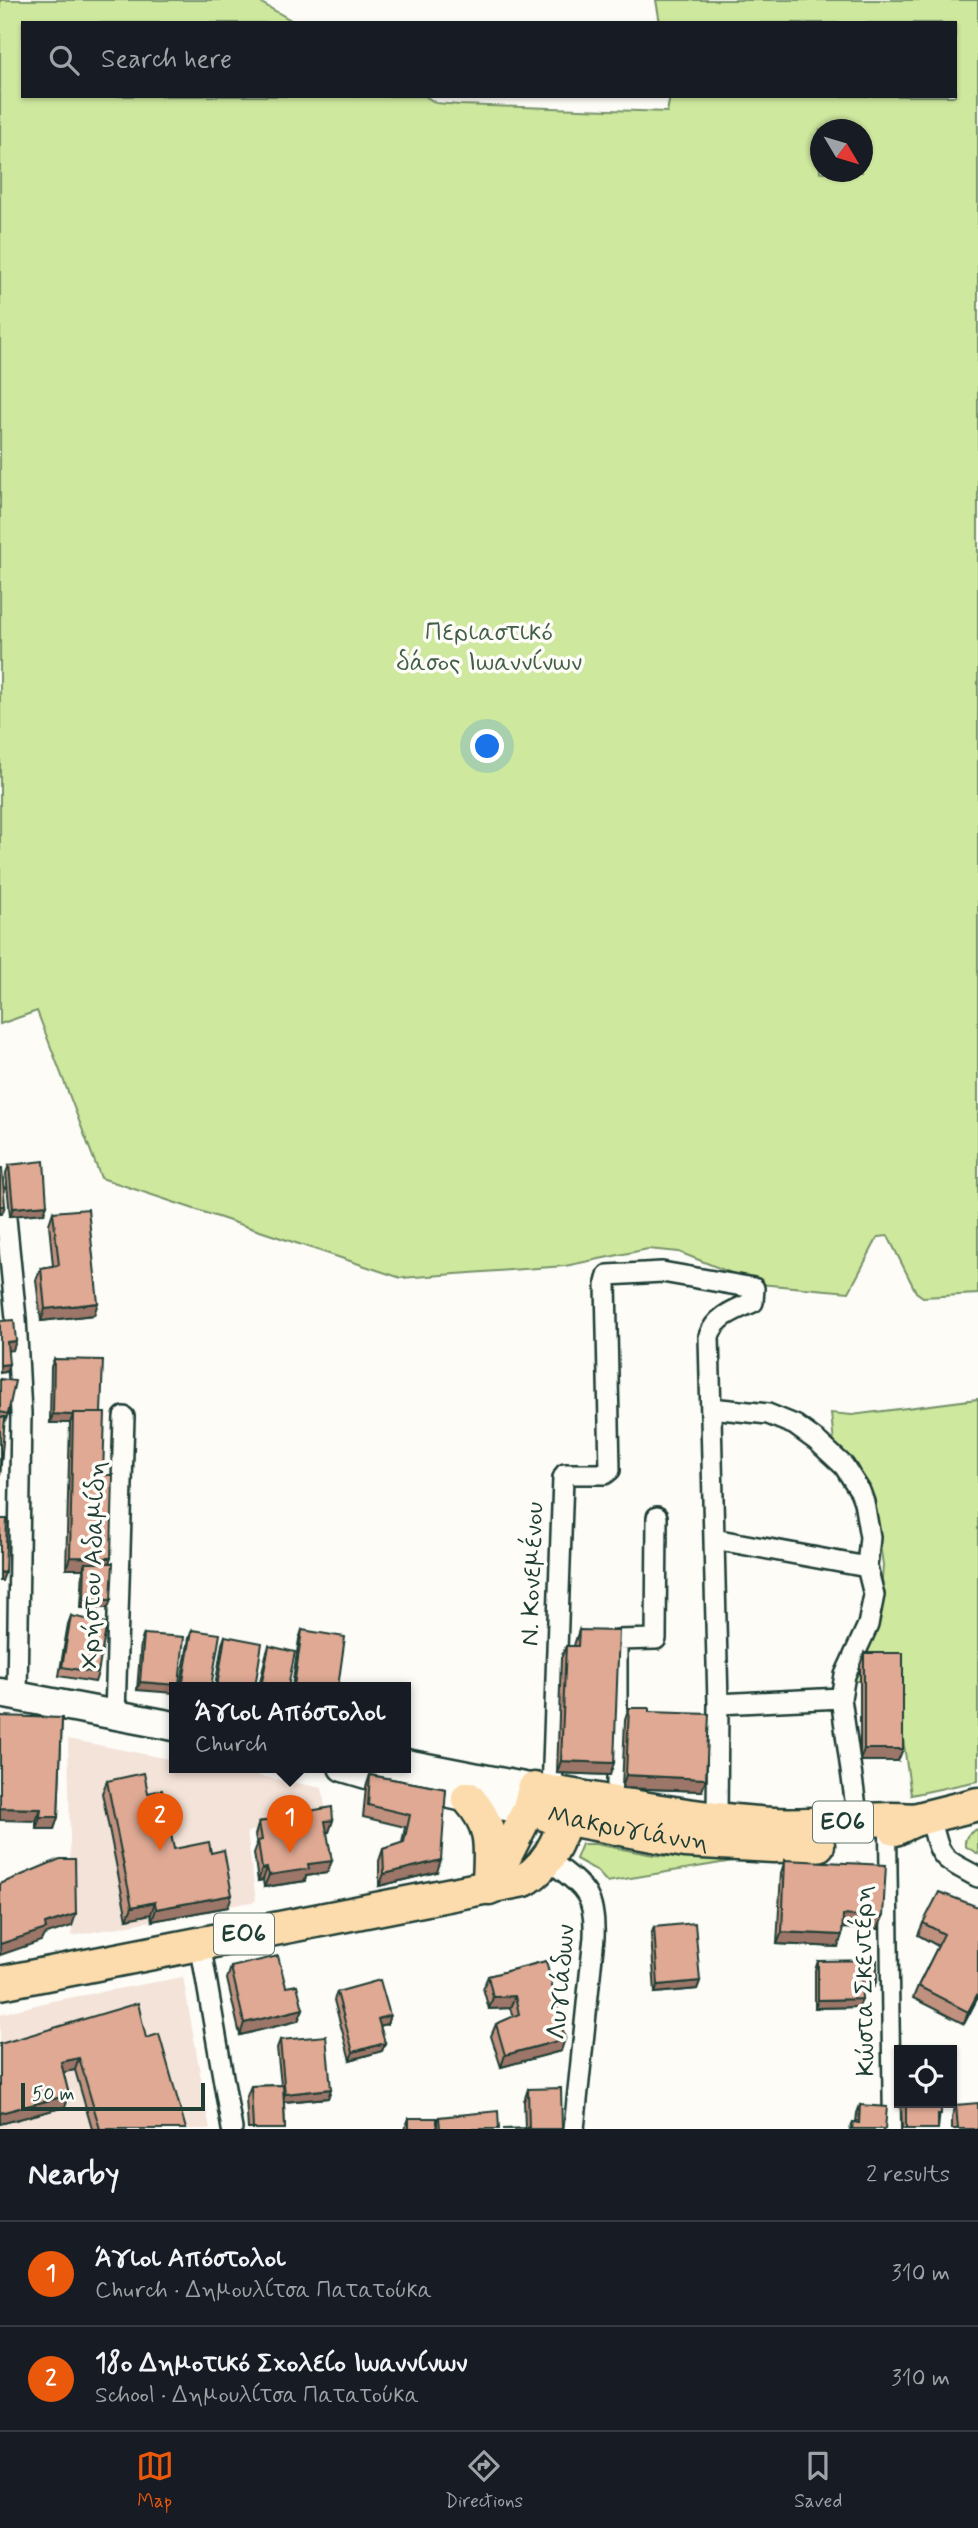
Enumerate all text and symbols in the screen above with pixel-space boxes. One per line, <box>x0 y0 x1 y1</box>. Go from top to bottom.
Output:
search box <box>21 21 957 98</box>
icon: search <box>45 41 83 79</box>
text: Search here <box>101 43 232 77</box>
north arrow <box>810 119 873 182</box>
park label: Περιαστικό δάσος Ιωαννίνων <box>396 616 582 680</box>
your location <box>470 729 504 763</box>
street label: Χρήστου Αδαμίδη <box>73 1460 115 1670</box>
street label: Ν. Κονεμένου <box>513 1501 553 1647</box>
popup <box>169 1682 411 1773</box>
text: Άγιοι Απόστολοι <box>195 1696 385 1730</box>
text: Church <box>195 1730 268 1760</box>
pin: 2 <box>137 1793 183 1851</box>
pin: 1 <box>267 1795 313 1853</box>
street label: Μακρυγιάννη <box>545 1798 709 1859</box>
road number: ΕΟ6 <box>813 1801 873 1842</box>
street label: Κώστα Σκεντέρη <box>846 1885 884 2077</box>
road number: ΕΟ6 <box>214 1913 274 1954</box>
street label: Λυγιάδων <box>540 1923 584 2041</box>
map controls <box>894 2045 957 2108</box>
button: locate <box>894 2045 957 2108</box>
scale bar <box>21 2080 205 2112</box>
text: 50 m <box>32 2082 75 2107</box>
text: Nearby <box>28 2155 119 2194</box>
text: 2 results <box>866 2160 950 2190</box>
text: Άγιοι Απόστολοι <box>95 2242 285 2276</box>
text: 1 <box>46 2259 56 2289</box>
text: 310 m <box>891 2259 950 2289</box>
text: Church · Δημουλίτσα Πατατούκα <box>95 2276 432 2306</box>
text: 18ο Δημοτικό Σχολείο Ιωαννίνων <box>95 2347 468 2381</box>
text: 2 <box>45 2364 57 2394</box>
text: 310 m <box>891 2364 950 2394</box>
text: School · Δημουλίτσα Πατατούκα <box>95 2381 419 2411</box>
tab: Map <box>136 2447 174 2514</box>
tab: Directions <box>445 2447 523 2514</box>
tab: Saved <box>794 2447 842 2514</box>

